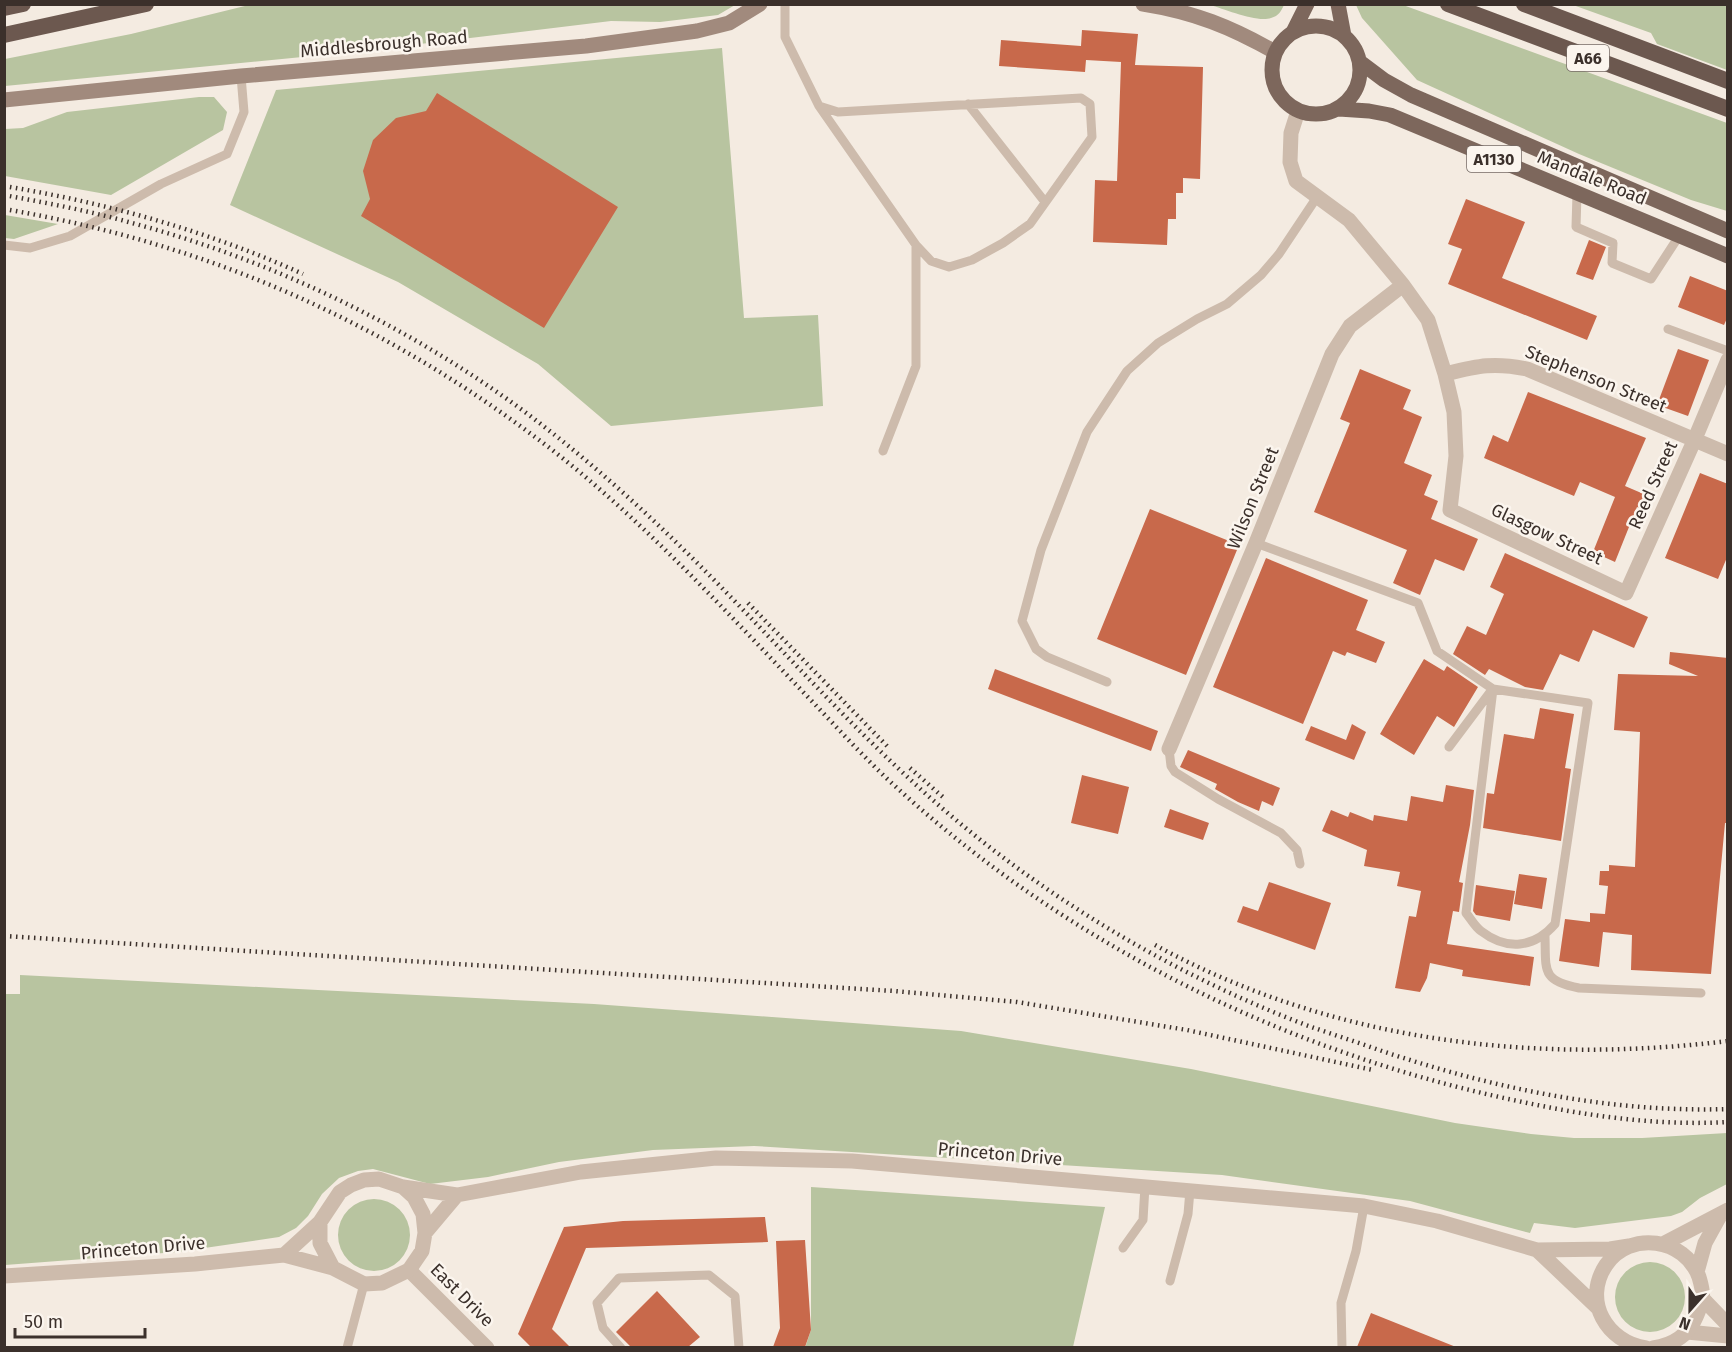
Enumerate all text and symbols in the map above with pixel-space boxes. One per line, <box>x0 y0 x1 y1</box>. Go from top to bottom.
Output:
street label: Middlesbrough Road <box>299 26 469 62</box>
road number: A66 <box>1567 45 1609 71</box>
road number: A1130 <box>1467 146 1521 172</box>
street label: Mandale Road <box>1534 146 1650 210</box>
street label: Stephenson Street <box>1522 341 1670 418</box>
street label: Reed Street <box>1624 437 1682 533</box>
street label: Wilson Street <box>1223 443 1284 552</box>
street label: Glasgow Street <box>1488 499 1607 570</box>
street label: Princeton Drive <box>937 1138 1063 1170</box>
street label: Princeton Drive <box>80 1232 206 1264</box>
street label: East Drive <box>426 1259 498 1331</box>
north arrow <box>1660 1280 1720 1340</box>
scale bar <box>15 1301 146 1339</box>
text: 50 m <box>24 1311 63 1333</box>
text: N <box>1676 1313 1693 1334</box>

